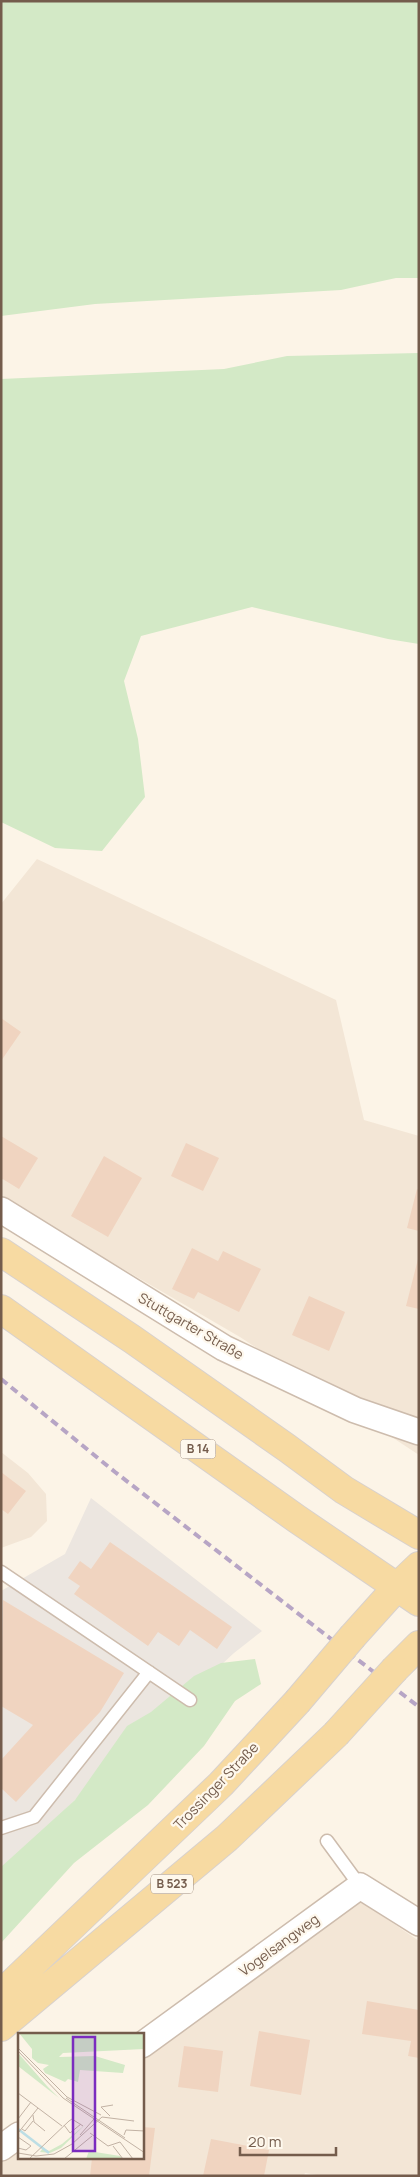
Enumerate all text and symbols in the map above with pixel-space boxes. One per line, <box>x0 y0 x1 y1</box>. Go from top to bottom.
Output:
street label: Stuttgarter Straße <box>135 1288 247 1363</box>
road number: B 14 <box>180 1440 216 1458</box>
street label: Trossinger Straße <box>169 1738 262 1834</box>
road number: B 523 <box>151 1875 193 1894</box>
street label: Vogelsangweg <box>235 1909 322 1980</box>
inset map <box>18 2033 144 2160</box>
scale bar <box>240 2124 336 2156</box>
text: 20 m <box>248 2131 281 2152</box>

